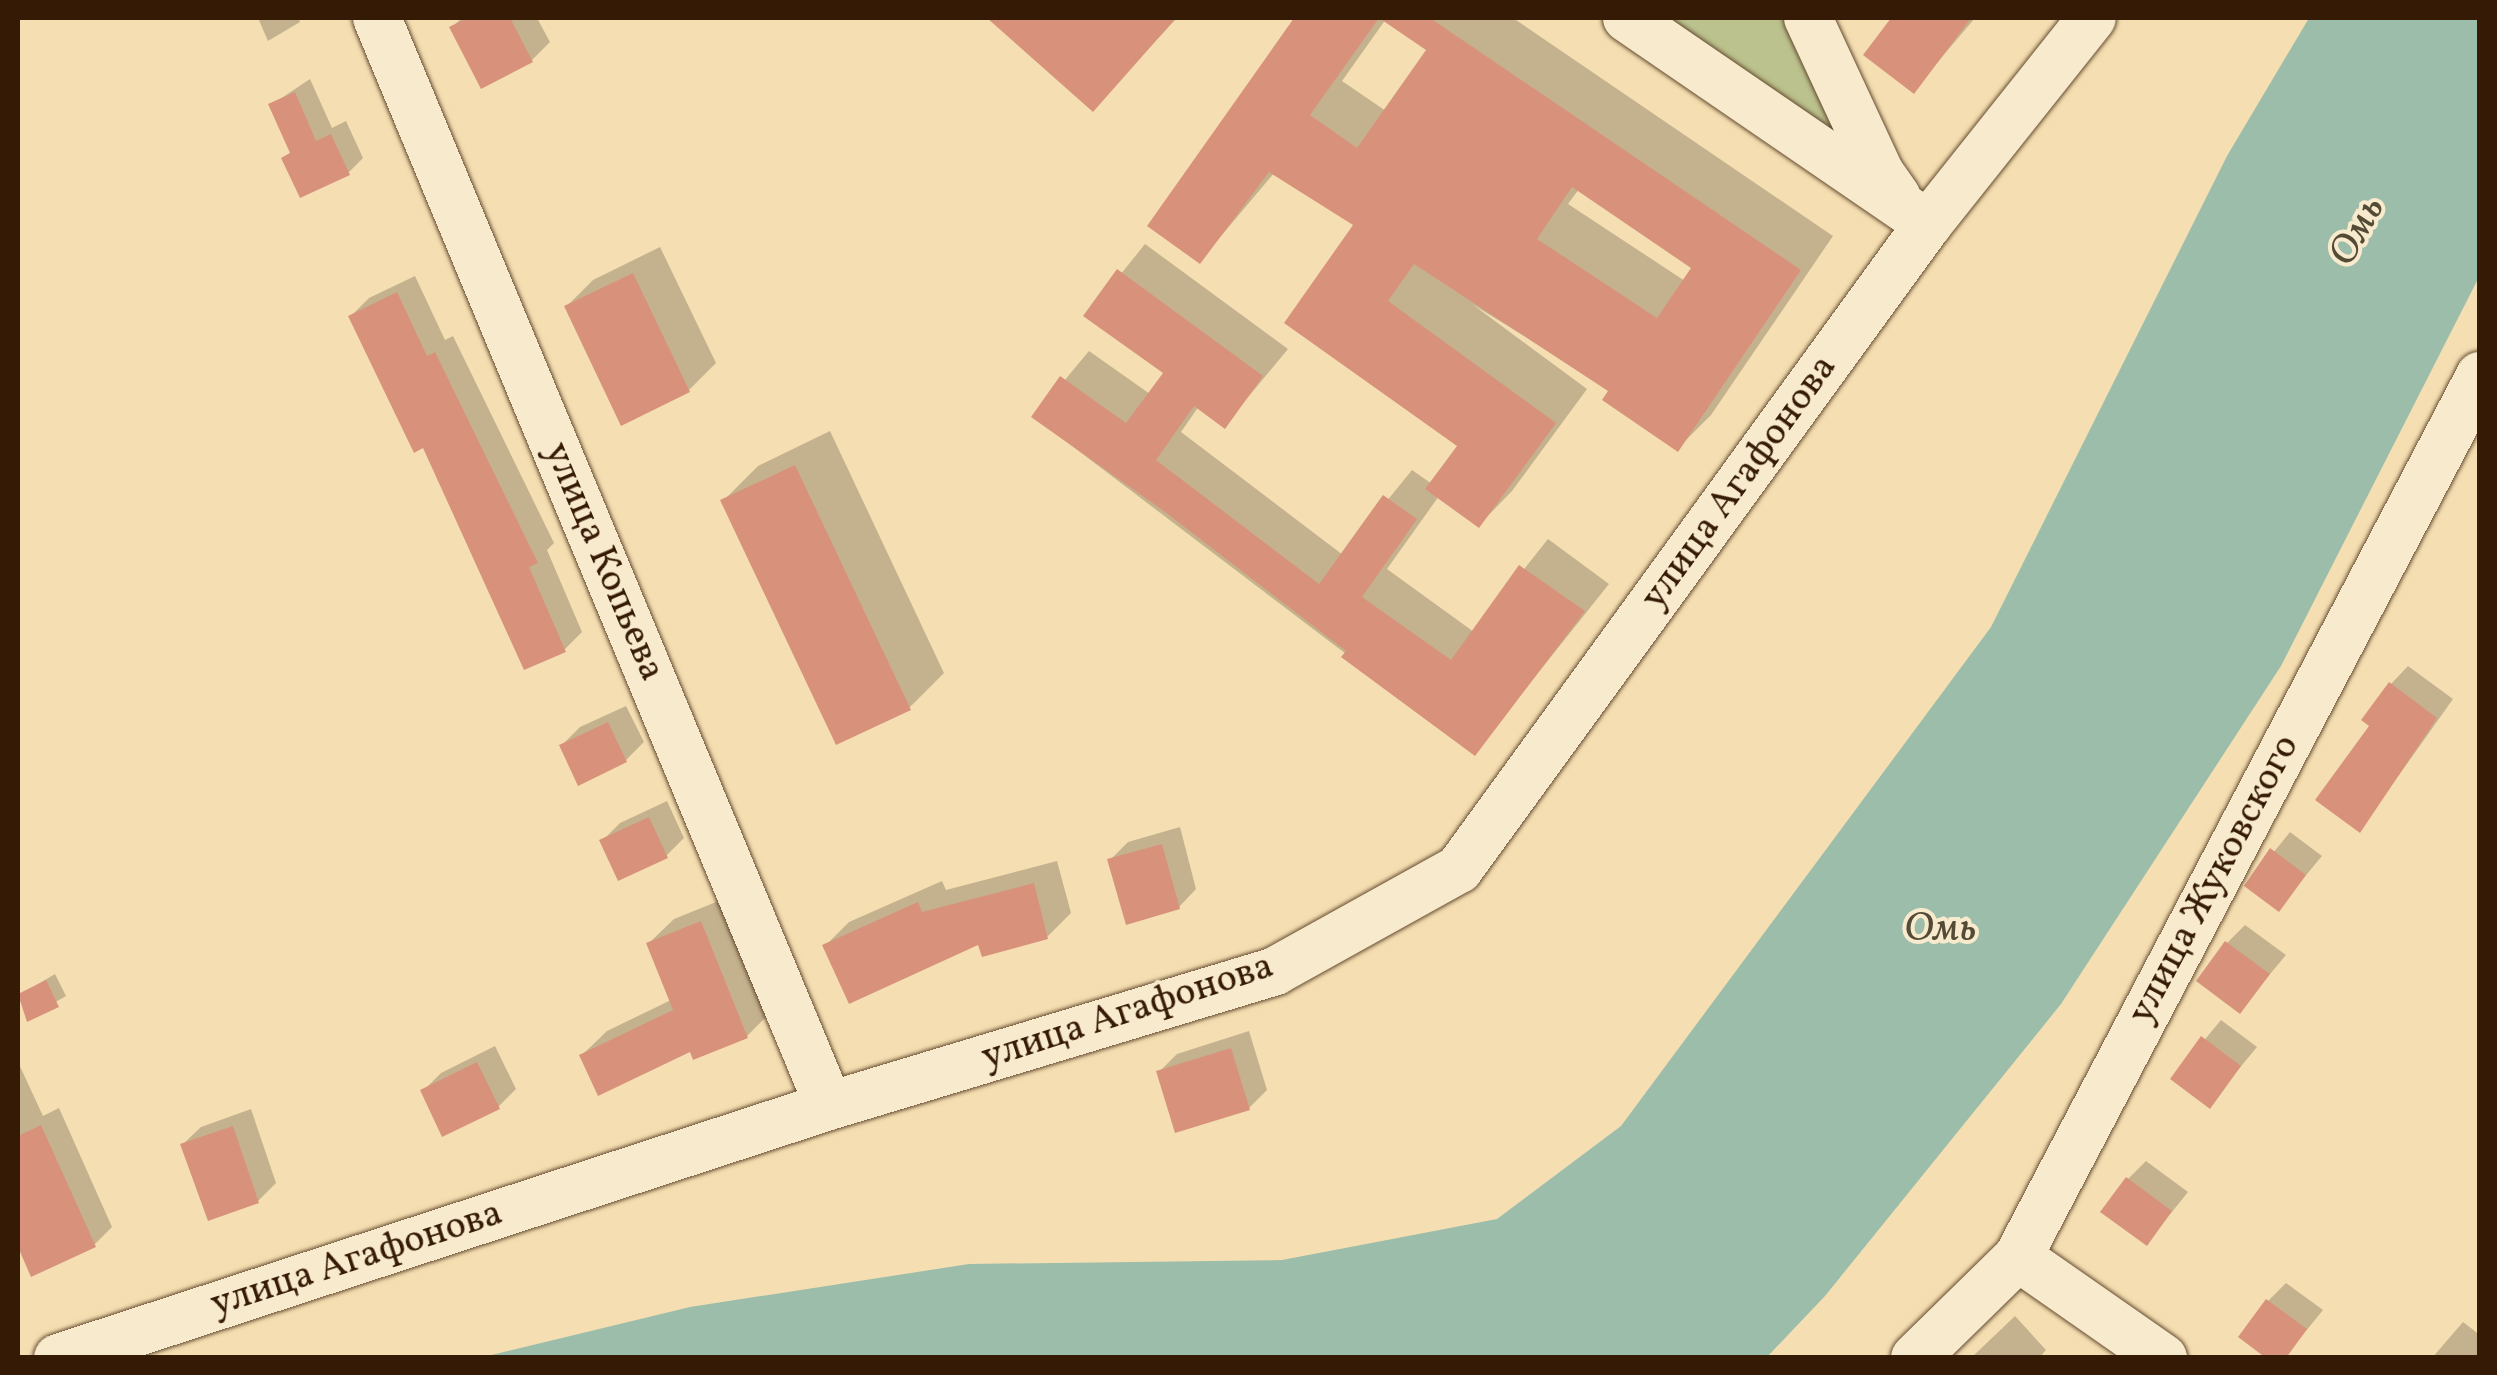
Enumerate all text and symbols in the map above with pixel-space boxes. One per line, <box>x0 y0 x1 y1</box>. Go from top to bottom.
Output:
water label: Омь <box>2320 189 2396 275</box>
street label: улица Агафонова <box>1632 347 1848 619</box>
street label: улица Копьева <box>532 436 674 688</box>
street label: улица Жуковского <box>2120 728 2310 1032</box>
water label: Омь <box>1904 906 1976 954</box>
street label: улица Агафонова <box>976 944 1280 1082</box>
street label: улица Агафонова <box>205 1191 509 1329</box>

